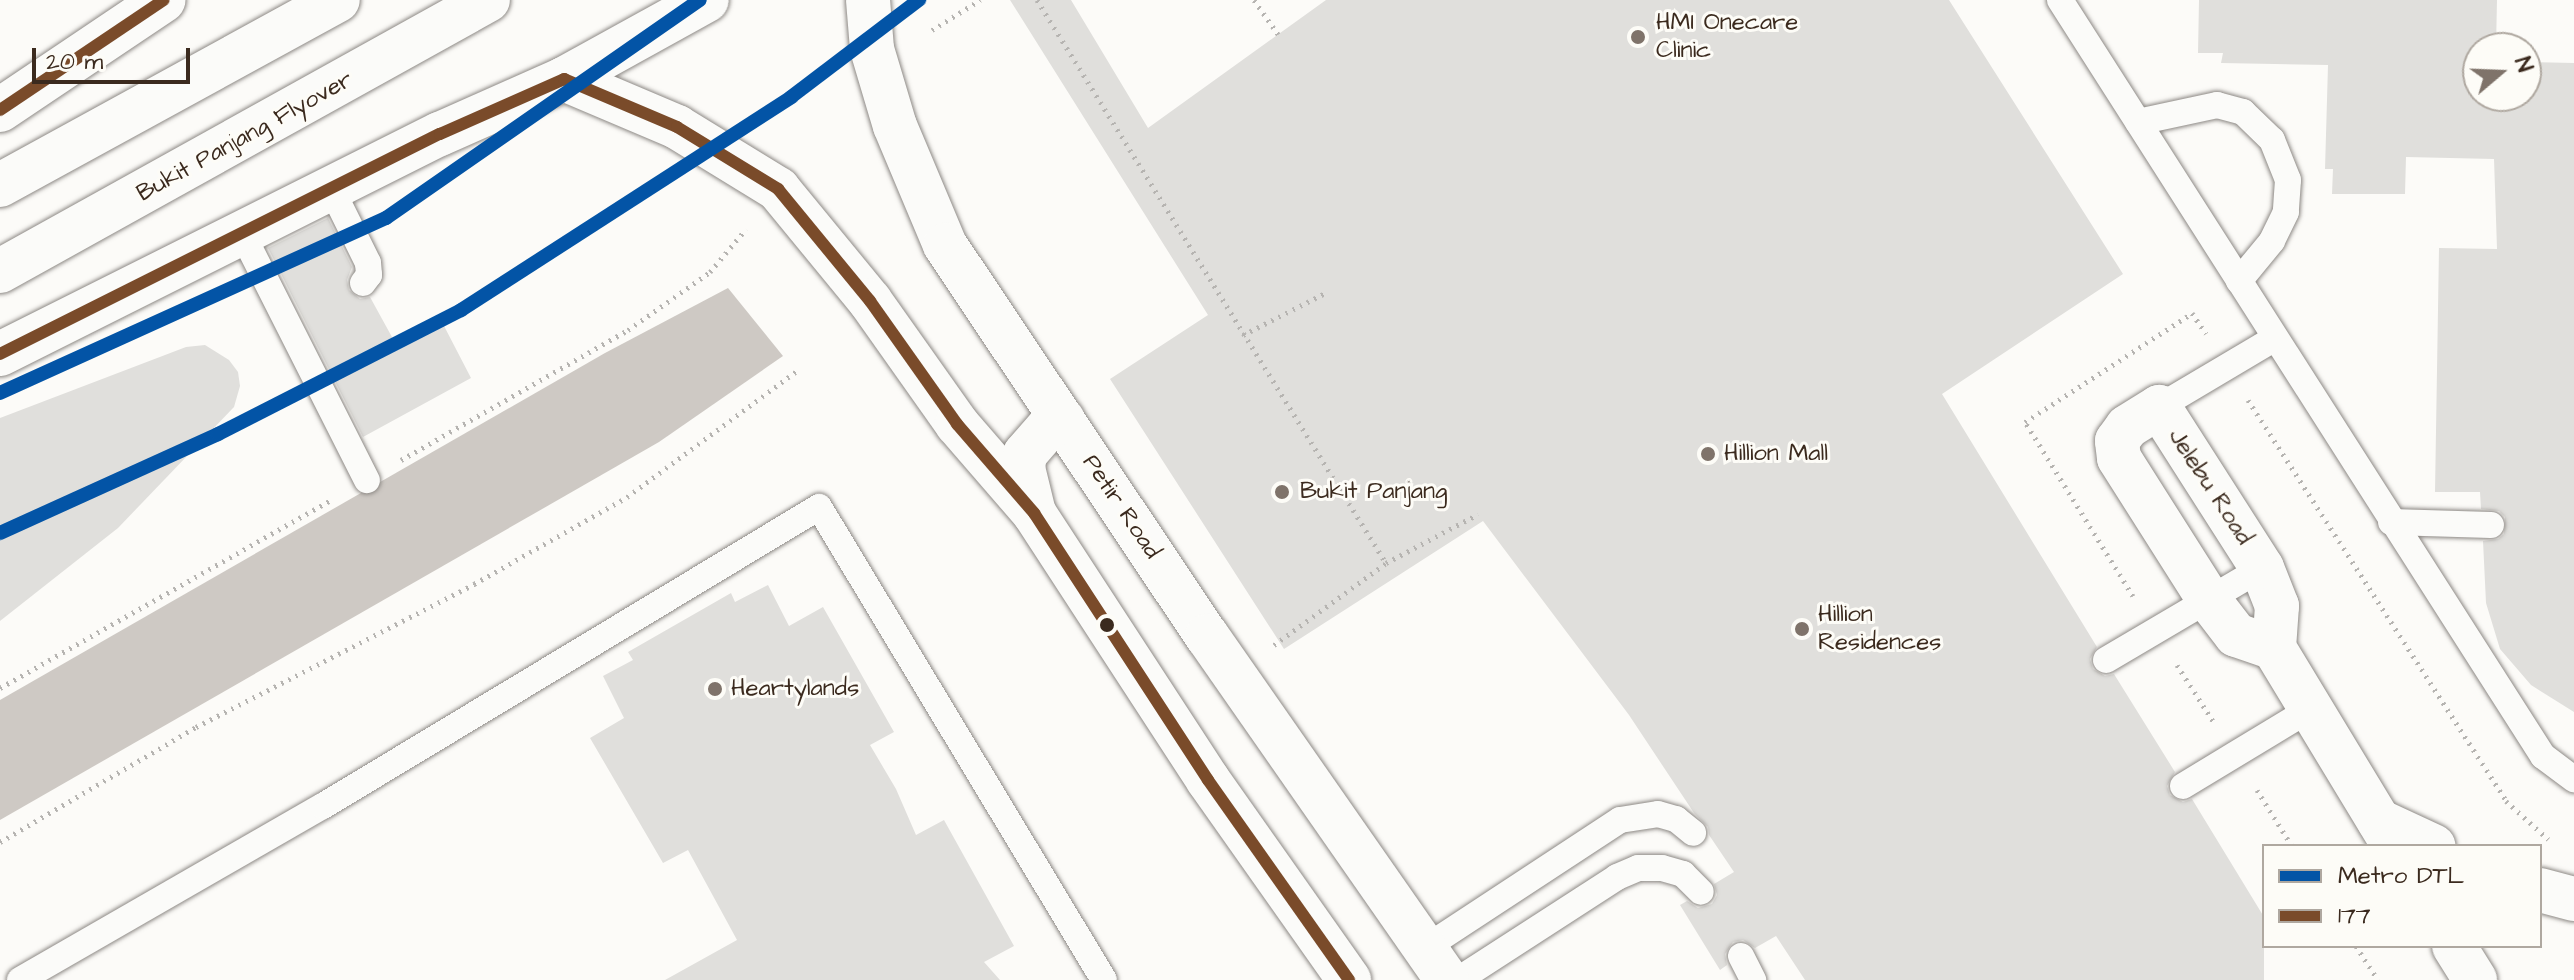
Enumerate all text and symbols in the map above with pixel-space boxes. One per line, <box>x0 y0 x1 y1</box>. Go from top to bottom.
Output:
place label: HMI Onecare Clinic <box>1656 9 1798 65</box>
marker: HMI Onecare Clinic <box>1627 26 1649 48</box>
scale bar <box>36 32 194 82</box>
north arrow <box>2462 32 2542 112</box>
text: 20 m <box>46 45 103 79</box>
text: N <box>2506 53 2540 76</box>
street label: Bukit Panjang Flyover <box>132 66 358 208</box>
street label: Jelebu Road <box>2162 423 2258 551</box>
place label: Hillion Mall <box>1724 440 1828 468</box>
marker: Hillion Mall <box>1699 445 1717 463</box>
street label: Petir Road <box>1076 449 1166 565</box>
place label: Bukit Panjang <box>1300 478 1447 506</box>
marker: Bukit Panjang <box>1271 481 1293 503</box>
place label: Hillion Residences <box>1818 601 1941 657</box>
unlabelled marker <box>1099 617 1115 633</box>
marker: Hillion Residences <box>1793 620 1811 638</box>
place label: Heartylands <box>731 675 859 703</box>
marker: Heartylands <box>706 680 724 698</box>
legend <box>2262 844 2542 948</box>
text: Metro DTL <box>2338 859 2464 893</box>
text: 177 <box>2338 899 2371 933</box>

